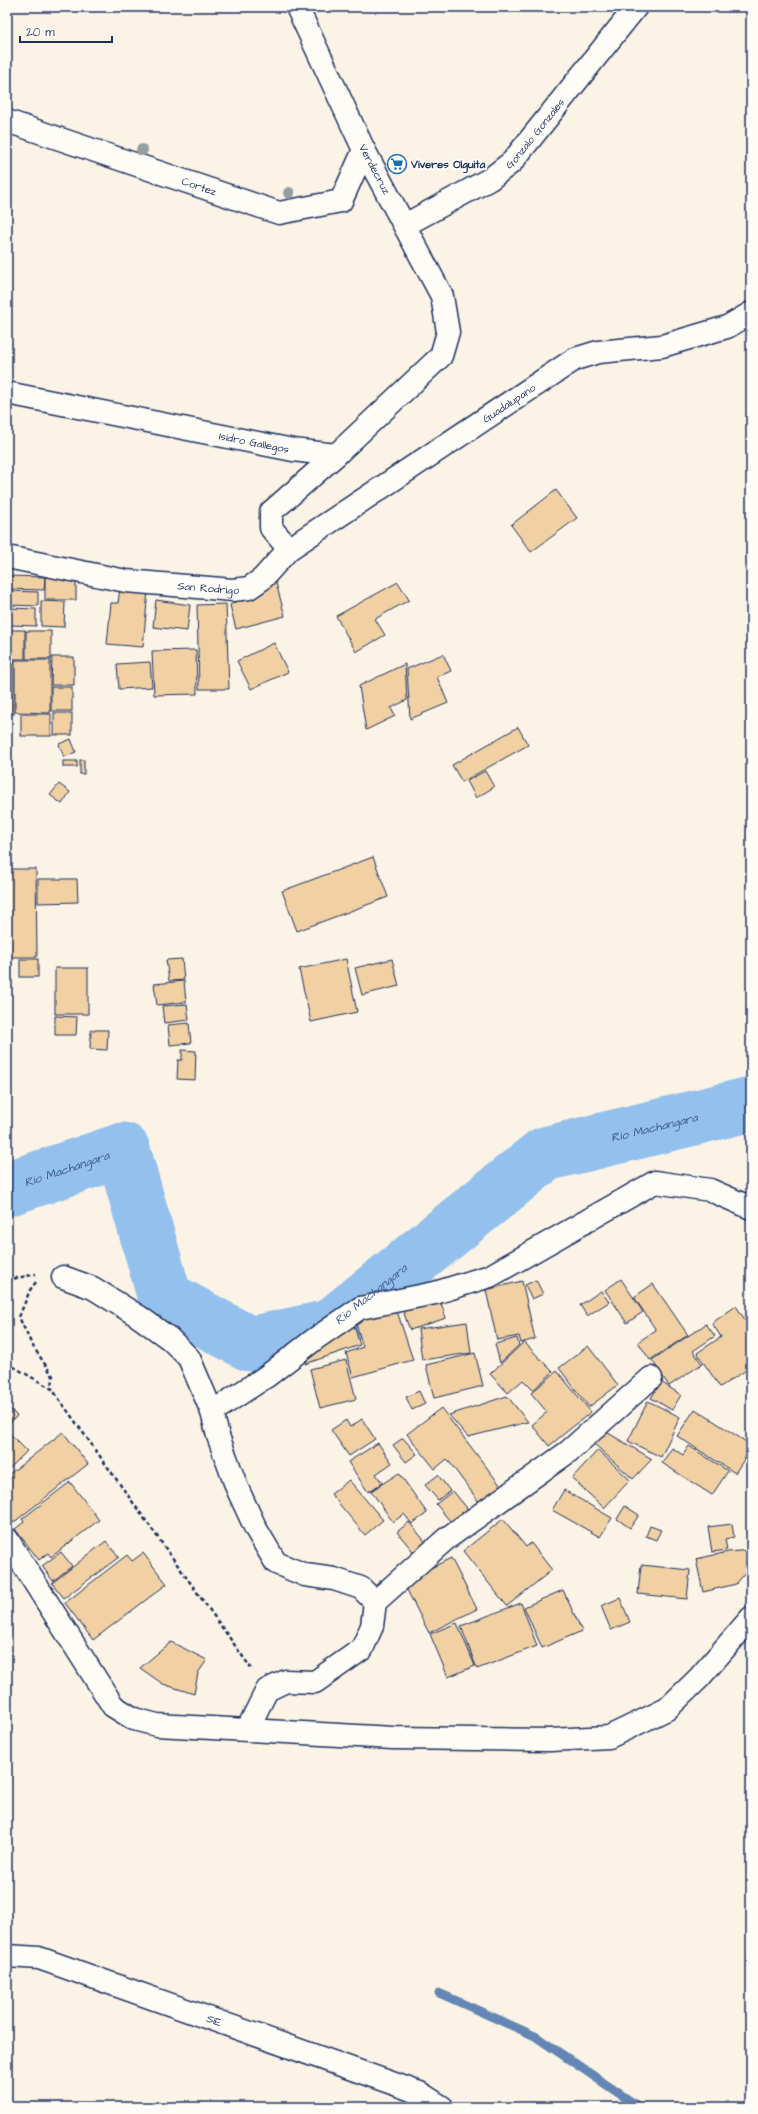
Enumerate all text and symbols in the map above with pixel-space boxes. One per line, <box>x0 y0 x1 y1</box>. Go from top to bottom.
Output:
scale bar <box>20 18 112 44</box>
text: 20 m <box>26 24 55 41</box>
street label: Gonzalo Gonzales <box>502 95 568 172</box>
street label: Verdecruz <box>355 142 394 197</box>
supermarket icon: Víveres Olguita <box>386 153 408 175</box>
place label: Víveres Olguita <box>410 157 486 174</box>
street label: Cortez <box>180 174 219 200</box>
street label: Guadalupano <box>480 380 539 426</box>
street label: Isidro Gallegos <box>218 428 291 457</box>
street label: San Rodrigo <box>177 578 241 599</box>
water label: Rio Machangara <box>609 1109 700 1147</box>
water label: Rio Machangara <box>22 1147 112 1192</box>
water label: Rio Machangara <box>331 1260 412 1329</box>
street label: S1E <box>205 2011 224 2030</box>

